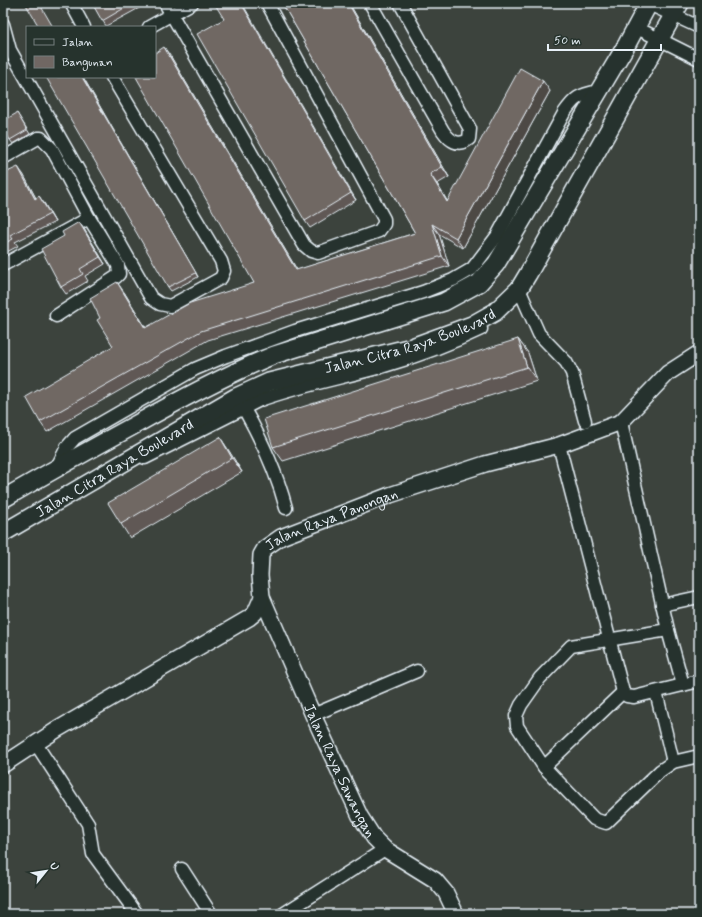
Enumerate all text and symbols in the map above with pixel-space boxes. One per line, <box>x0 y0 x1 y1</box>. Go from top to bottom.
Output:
legend <box>26 26 156 78</box>
scale bar <box>548 26 661 52</box>
text: 50 m <box>554 33 581 49</box>
text: Jalan <box>62 35 94 51</box>
text: Bangunan <box>62 55 113 71</box>
street label: Jalan Citra Raya Boulevard <box>322 304 500 379</box>
street label: Jalan Citra Raya Boulevard <box>32 415 198 523</box>
street label: Jalan Raya Panongan <box>262 484 401 556</box>
street label: Jalan Raya Sawangan <box>298 701 380 842</box>
north arrow <box>26 851 66 891</box>
text: U <box>46 860 62 873</box>

